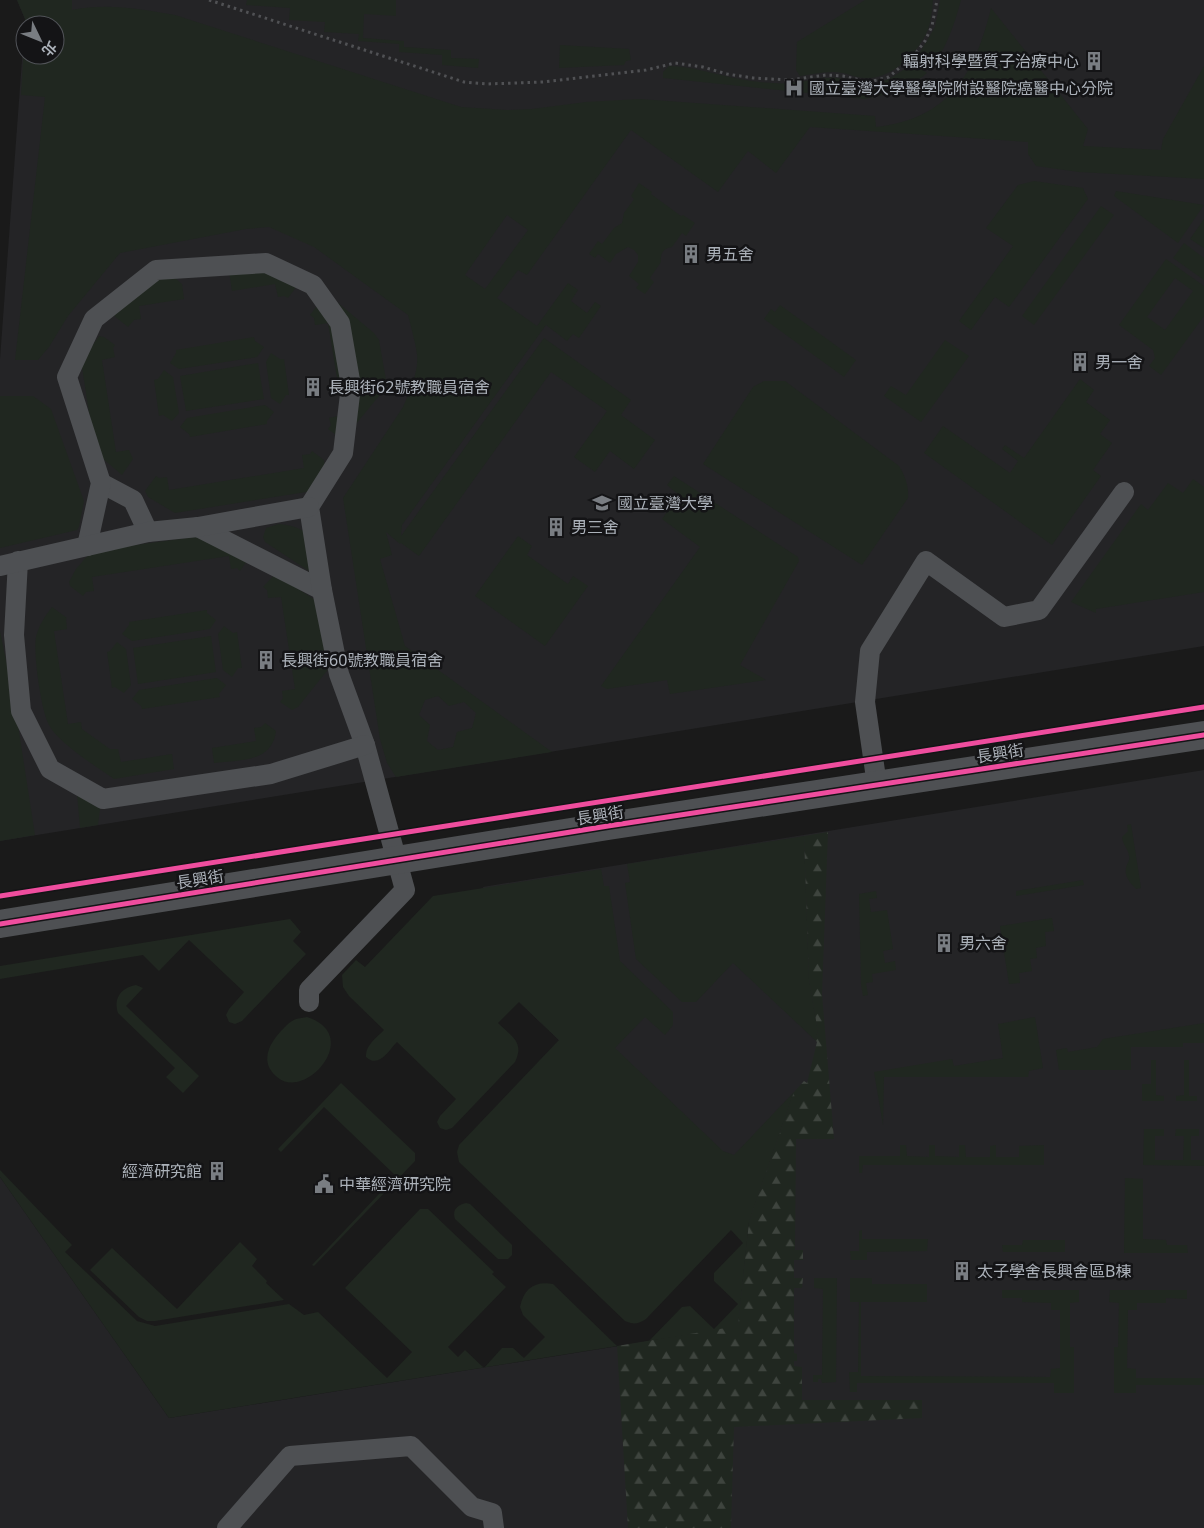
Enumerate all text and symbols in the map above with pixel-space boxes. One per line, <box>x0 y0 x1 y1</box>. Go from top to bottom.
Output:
north arrow <box>15 15 65 65</box>
text: 北 <box>38 38 62 61</box>
place label: 輻射科學暨質子治療中心 <box>903 50 1079 72</box>
building icon: 輻射科學暨質子治療中心 <box>1083 50 1105 72</box>
hospital icon: 國立臺灣大學醫學院附設醫院癌醫中心分院 <box>783 77 805 99</box>
place label: 國立臺灣大學醫學院附設醫院癌醫中心分院 <box>809 77 1113 99</box>
building icon: 男五舍 <box>680 243 702 265</box>
place label: 男五舍 <box>706 243 754 265</box>
building icon: 男一舍 <box>1069 351 1091 373</box>
place label: 男一舍 <box>1095 351 1143 373</box>
building icon: 長興街62號教職員宿舍 <box>302 376 324 398</box>
place label: 長興街62號教職員宿舍 <box>328 376 490 398</box>
school or university icon: 國立臺灣大學 <box>591 492 613 514</box>
place label: 國立臺灣大學 <box>617 492 713 514</box>
building icon: 男三舍 <box>545 516 567 538</box>
place label: 男三舍 <box>571 516 619 538</box>
building icon: 長興街60號教職員宿舍 <box>255 649 277 671</box>
place label: 長興街60號教職員宿舍 <box>281 649 443 671</box>
street label: 長興街 <box>975 738 1025 768</box>
street label: 長興街 <box>575 800 625 830</box>
street label: 長興街 <box>175 864 225 894</box>
building icon: 男六舍 <box>933 932 955 954</box>
place label: 男六舍 <box>959 932 1007 954</box>
place label: 經濟研究館 <box>122 1160 202 1182</box>
building icon: 經濟研究館 <box>206 1160 228 1182</box>
public building icon: 中華經濟研究院 <box>313 1173 335 1195</box>
place label: 中華經濟研究院 <box>339 1173 451 1195</box>
building icon: 太子學舍長興舍區B棟 <box>951 1260 973 1282</box>
place label: 太子學舍長興舍區B棟 <box>977 1260 1131 1282</box>

